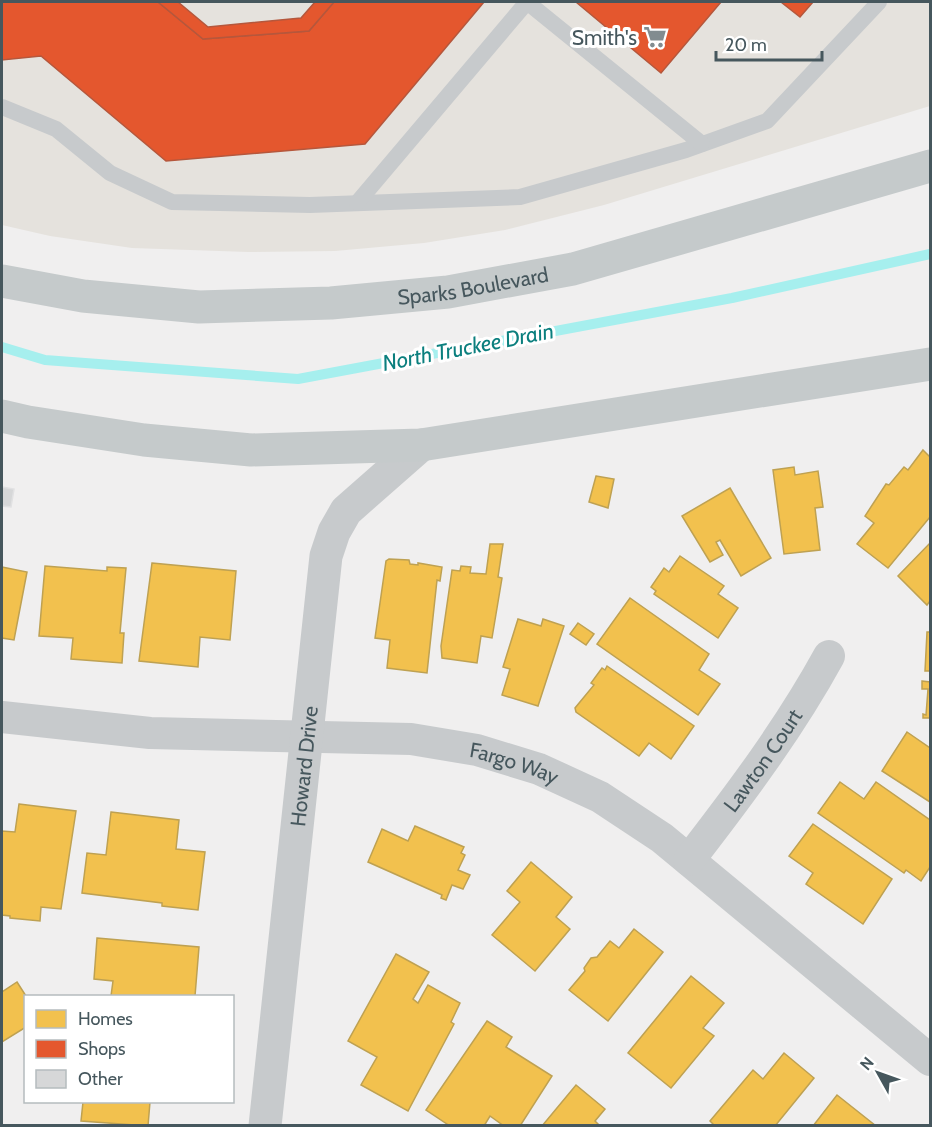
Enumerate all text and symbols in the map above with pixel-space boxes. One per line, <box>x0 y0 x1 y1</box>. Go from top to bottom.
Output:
supermarket icon: Smith's <box>642 24 668 50</box>
scale bar <box>716 24 822 62</box>
place label: Smith's <box>572 25 637 50</box>
text: 20 m <box>725 34 767 56</box>
street label: Sparks Boulevard <box>396 261 550 309</box>
water label: North Truckee Drain <box>380 317 556 377</box>
street label: Howard Drive <box>285 704 322 828</box>
street label: Lawton Court <box>718 704 807 816</box>
street label: Fargo Way <box>468 737 563 789</box>
legend <box>24 995 234 1103</box>
text: Homes <box>78 1008 133 1030</box>
text: Shops <box>78 1038 126 1060</box>
north arrow <box>848 1043 908 1103</box>
text: N <box>856 1053 878 1074</box>
text: Other <box>78 1068 123 1090</box>

